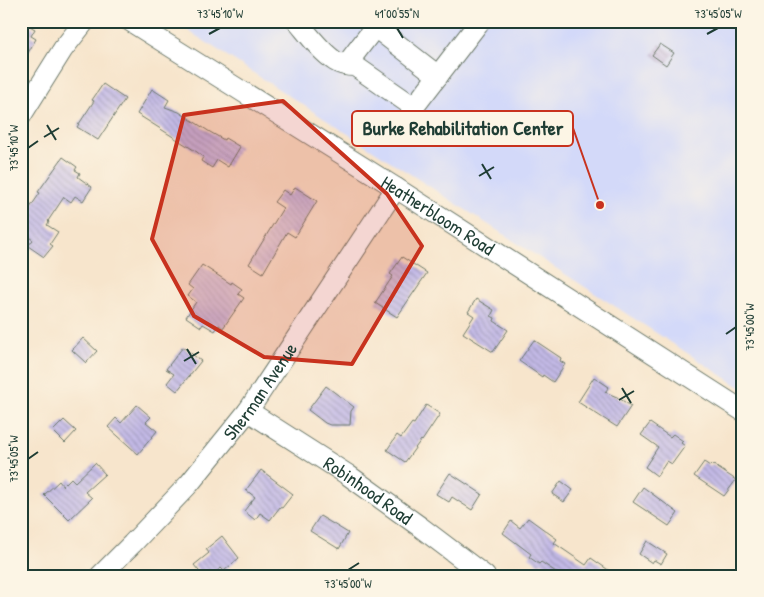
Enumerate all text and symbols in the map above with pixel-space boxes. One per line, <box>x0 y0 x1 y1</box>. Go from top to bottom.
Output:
text: 73°45'10"W <box>197 5 244 22</box>
text: 41°00'55"N <box>375 5 419 22</box>
text: 73°45'05"W <box>694 5 742 22</box>
callout: Burke Rehabilitation Center <box>352 111 573 146</box>
text: Burke Rehabilitation Center <box>363 114 564 141</box>
text: 73°45'10"W <box>5 124 22 171</box>
street label: Heatherbloom Road <box>376 169 500 261</box>
text: 73°45'00"W <box>741 303 758 351</box>
street label: Sherman Avenue <box>217 337 303 445</box>
text: 73°45'05"W <box>5 435 22 483</box>
street label: Robinhood Road <box>319 450 419 531</box>
text: 73°45'00"W <box>324 575 372 592</box>

